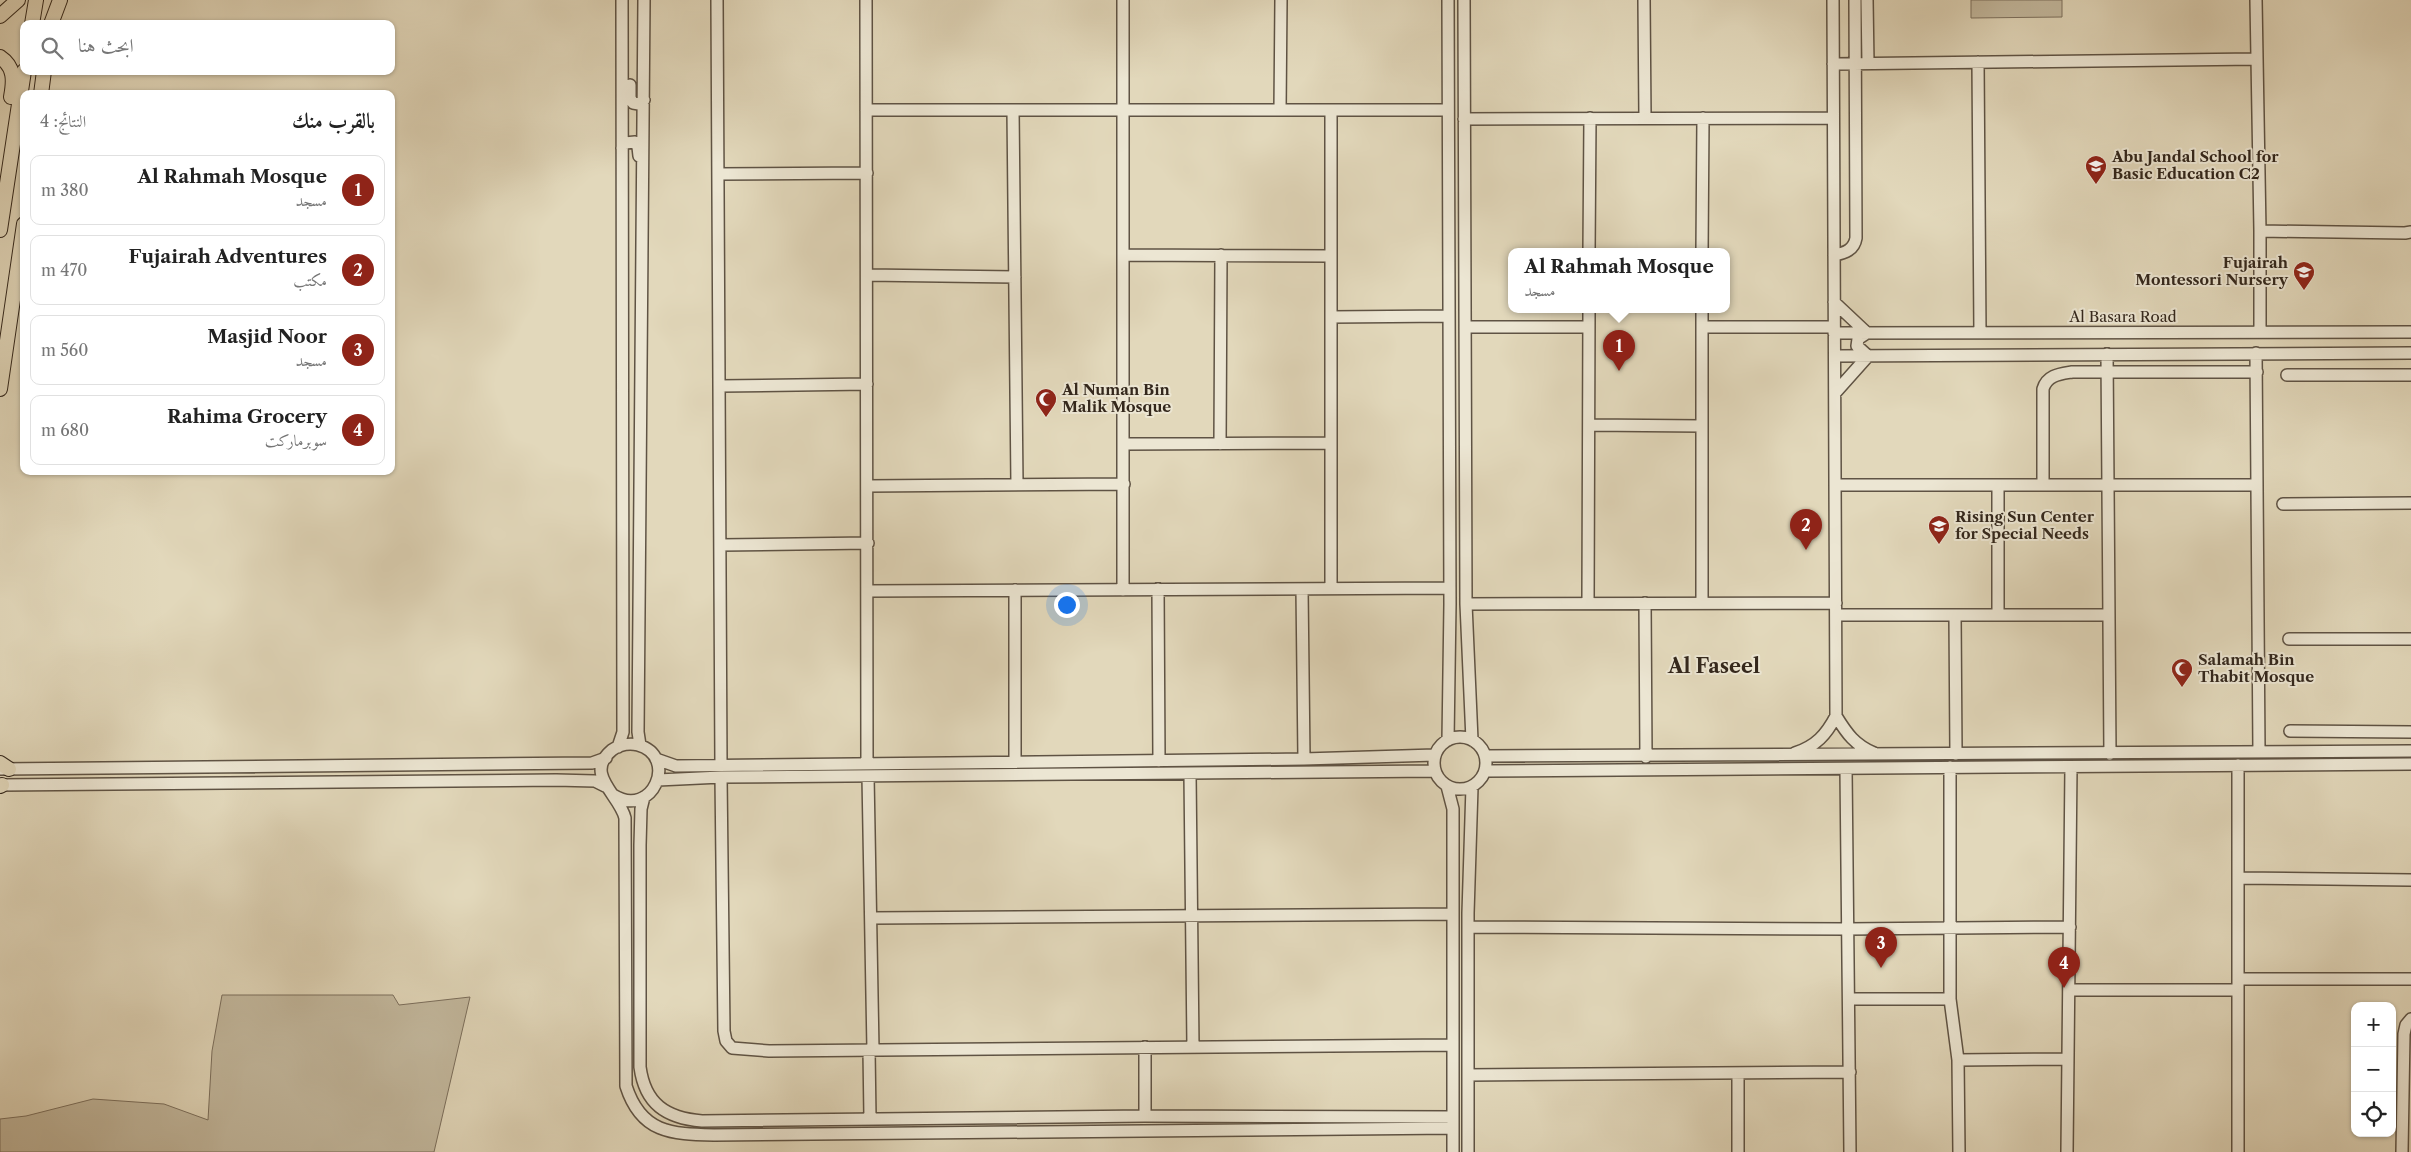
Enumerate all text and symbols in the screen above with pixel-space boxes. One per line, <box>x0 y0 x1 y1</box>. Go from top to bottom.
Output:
search box <box>20 20 395 75</box>
icon: search <box>38 34 66 62</box>
text: ابحث هنا <box>78 34 134 57</box>
text: بالقرب منك <box>292 108 375 133</box>
text: النتائج: 4 <box>40 111 86 131</box>
place label: Abu Jandal School for Basic Education C2 <box>2111 147 2279 183</box>
school or university icon: Abu Jandal School for Basic Education C2 <box>2084 154 2108 185</box>
text: Al Rahmah Mosque <box>137 165 327 188</box>
text: 380 m <box>41 180 89 200</box>
text: 1 <box>354 180 362 200</box>
text: مسجد <box>296 190 327 210</box>
text: Fujairah Adventures <box>129 245 327 268</box>
popup <box>1508 248 1730 313</box>
place label: Fujairah Montessori Nursery <box>2135 253 2289 289</box>
text: Al Rahmah Mosque <box>1524 255 1714 278</box>
text: 470 m <box>41 260 87 280</box>
text: 2 <box>353 260 363 280</box>
school or university icon: Fujairah Montessori Nursery <box>2292 260 2316 291</box>
text: مكتب <box>293 270 327 290</box>
text: مسجد <box>1524 280 1556 300</box>
street label: Al Basara Road <box>2068 307 2177 326</box>
text: Masjid Noor <box>207 325 327 348</box>
pin: 1 <box>1603 330 1635 371</box>
text: 560 m <box>41 340 88 360</box>
text: 3 <box>353 340 363 360</box>
text: مسجد <box>296 350 327 370</box>
place label: Al Numan Bin Malik Mosque <box>1061 380 1171 416</box>
mosque icon: Al Numan Bin Malik Mosque <box>1034 387 1058 418</box>
text: Rahima Grocery <box>167 405 327 428</box>
text: 680 m <box>41 420 89 440</box>
text: 4 <box>353 420 363 440</box>
text: سوبرماركت <box>265 430 327 450</box>
place label: Rising Sun Center for Special Needs <box>1955 507 2095 543</box>
pin: 2 <box>1790 509 1822 550</box>
school or university icon: Rising Sun Center for Special Needs <box>1927 514 1951 545</box>
your location <box>1054 592 1080 618</box>
place label: Salamah Bin Thabit Mosque <box>2198 650 2314 686</box>
district label: Al Faseel <box>1667 654 1760 678</box>
mosque icon: Salamah Bin Thabit Mosque <box>2170 657 2194 688</box>
pin: 3 <box>1865 927 1897 968</box>
pin: 4 <box>2048 947 2080 988</box>
map controls <box>2351 1002 2396 1137</box>
button: + <box>2351 1002 2396 1047</box>
button: − <box>2351 1047 2396 1092</box>
button: locate <box>2351 1092 2396 1137</box>

